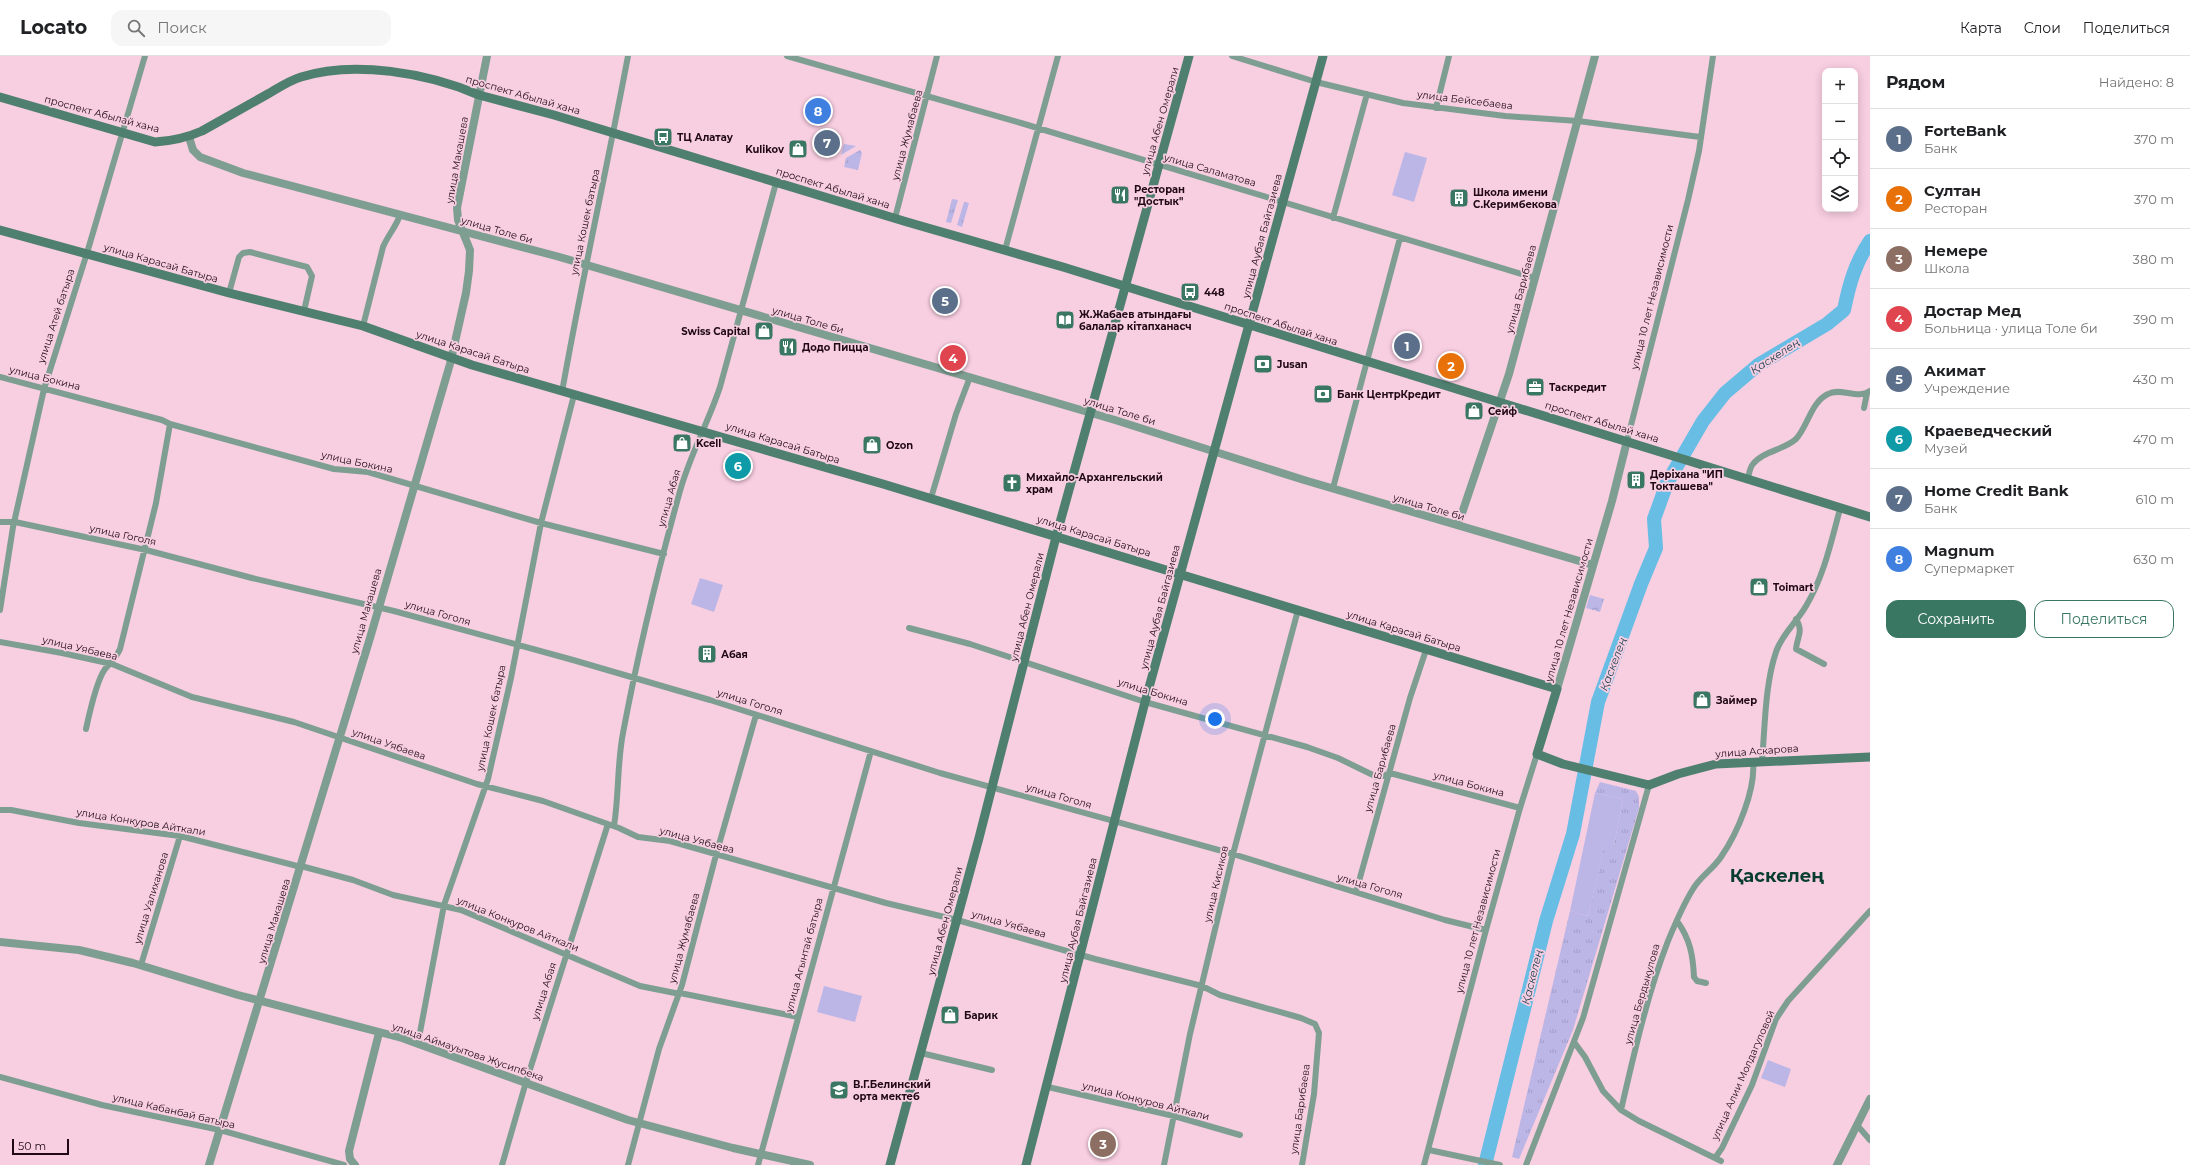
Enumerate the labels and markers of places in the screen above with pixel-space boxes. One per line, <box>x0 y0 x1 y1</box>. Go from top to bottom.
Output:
pin: 8 <box>805 96 831 126</box>
bus stop icon: ТЦ Алатау <box>652 126 674 148</box>
pin: 7 <box>814 128 840 158</box>
place label: ТЦ Алатау <box>677 131 734 144</box>
shop icon: Kulikov <box>787 138 809 160</box>
place label: Kulikov <box>745 143 785 156</box>
place label: Ресторан "Достык" <box>1134 183 1185 208</box>
restaurant icon: Ресторан "Достык" <box>1109 184 1131 206</box>
place label: Школа имени С.Керимбекова <box>1473 186 1557 211</box>
building icon: Школа имени С.Керимбекова <box>1448 187 1470 209</box>
bus stop icon: 448 <box>1179 281 1201 303</box>
pin: 5 <box>932 286 958 316</box>
place label: 448 <box>1204 286 1225 299</box>
place label: Ж.Жабаев атындағы балалар кітапханасч <box>1079 308 1192 333</box>
library icon: Ж.Жабаев атындағы балалар кітапханасч <box>1054 309 1076 331</box>
shop icon: Swiss Capital <box>753 320 775 342</box>
place label: Swiss Capital <box>681 325 750 338</box>
pin: 1 <box>1394 331 1420 361</box>
restaurant icon: Додо Пицца <box>777 336 799 358</box>
place label: Додо Пицца <box>802 341 868 354</box>
pin: 4 <box>940 343 966 373</box>
pin: 2 <box>1438 351 1464 381</box>
bank icon: Jusan <box>1252 353 1274 375</box>
place label: Jusan <box>1276 358 1308 371</box>
office icon: Таскредит <box>1524 376 1546 398</box>
place label: Таскредит <box>1549 381 1607 394</box>
bank icon: Банк ЦентрКредит <box>1312 383 1334 405</box>
place label: Банк ЦентрКредит <box>1337 388 1441 401</box>
shop icon: Сейф <box>1463 400 1485 422</box>
place label: Сейф <box>1488 405 1518 418</box>
shop icon: Kcell <box>671 432 693 454</box>
shop icon: Ozon <box>861 434 883 456</box>
place label: Kcell <box>696 437 721 450</box>
place label: Ozon <box>886 439 913 452</box>
pin: 6 <box>725 451 751 481</box>
place label: Дәріхана "ИП Токташева" <box>1650 468 1723 493</box>
building icon: Дәріхана "ИП Токташева" <box>1625 469 1647 491</box>
place label: Михайло-Архангельский храм <box>1026 471 1163 496</box>
church icon: Михайло-Архангельский храм <box>1001 472 1023 494</box>
shop icon: Toimart <box>1748 576 1770 598</box>
place label: Toimart <box>1773 581 1814 594</box>
building icon: Абая <box>696 643 718 665</box>
place label: Абая <box>721 648 748 661</box>
shop icon: Займер <box>1691 689 1713 711</box>
place label: Займер <box>1715 694 1757 707</box>
shop icon: Барик <box>939 1004 961 1026</box>
place label: Барик <box>964 1009 998 1022</box>
place label: В.Г.Белинский орта мектеб <box>853 1078 931 1103</box>
school or university icon: В.Г.Белинский орта мектеб <box>828 1079 850 1101</box>
pin: 3 <box>1090 1129 1116 1159</box>

